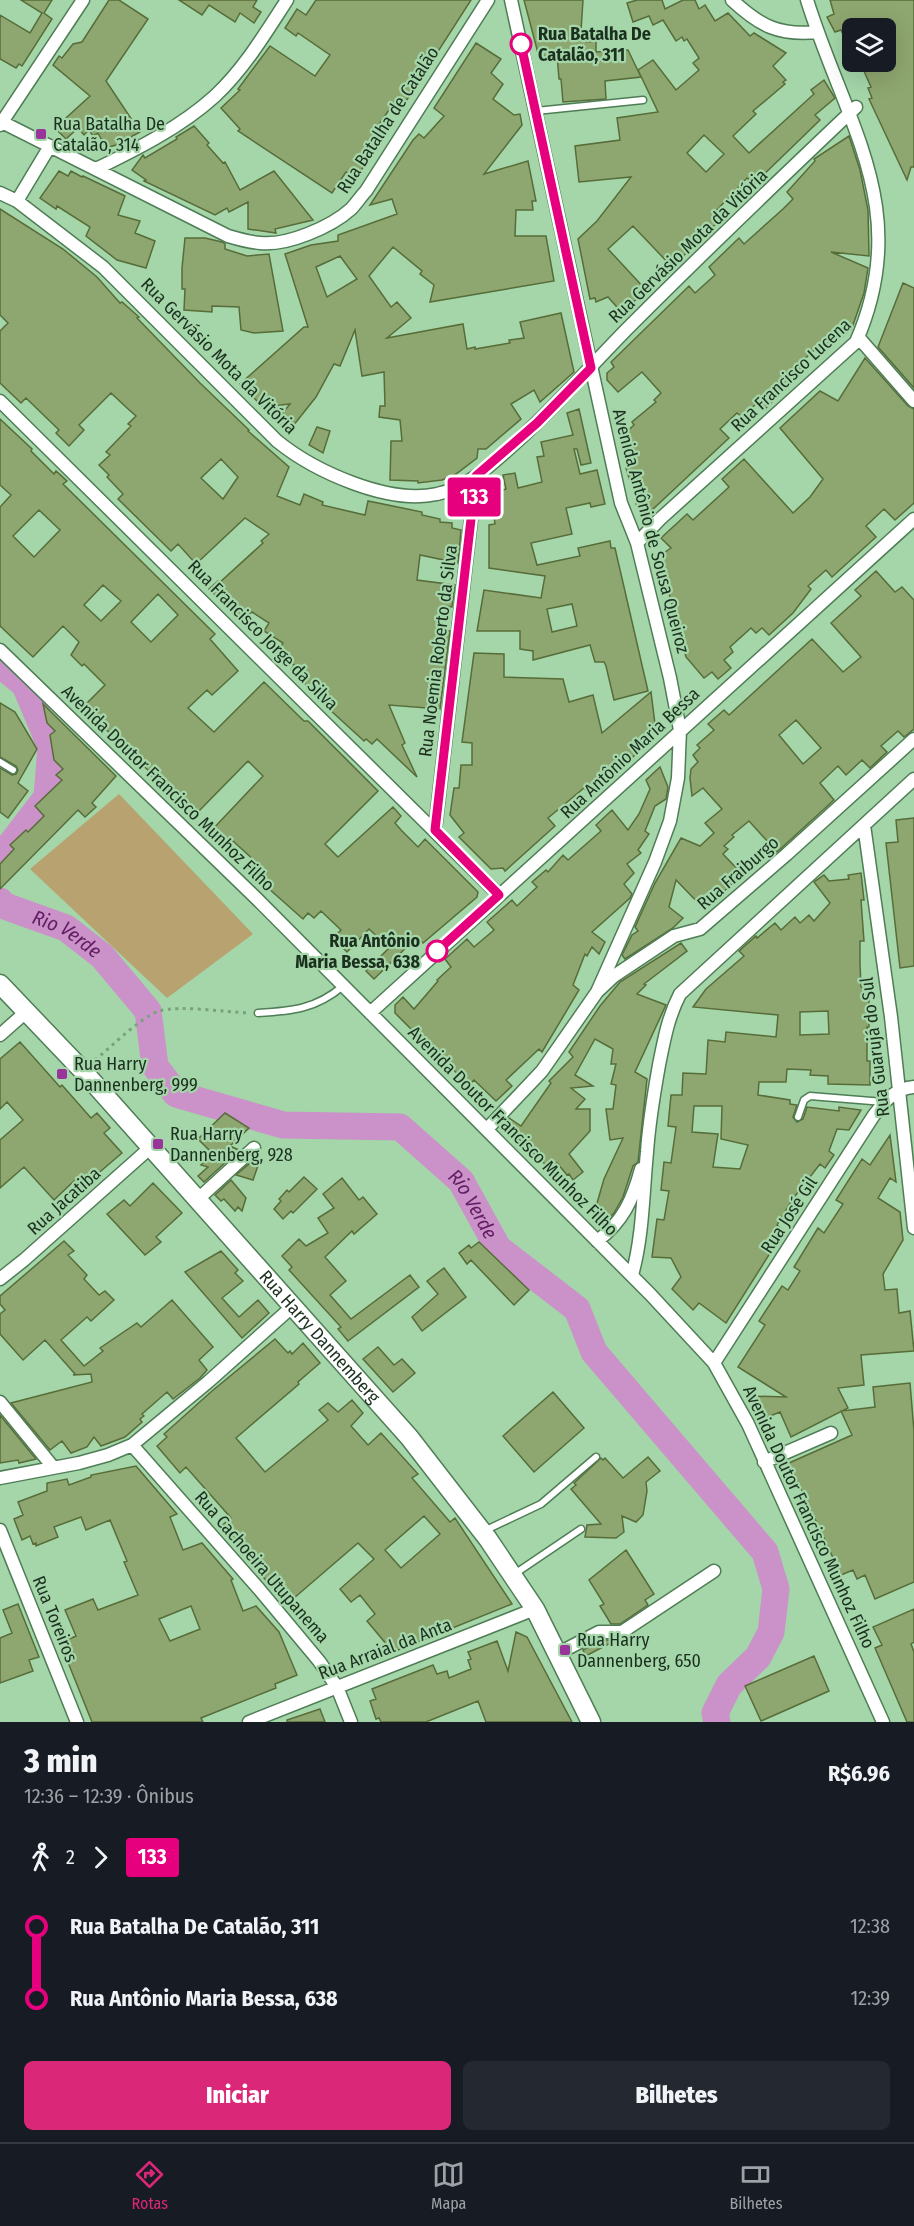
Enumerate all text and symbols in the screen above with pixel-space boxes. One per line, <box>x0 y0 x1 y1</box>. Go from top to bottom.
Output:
map controls <box>842 18 896 72</box>
button: layers <box>842 18 896 72</box>
place label: Rua Batalha De Catalão, 311 <box>538 23 651 66</box>
marker: Rua Batalha De Catalão, 311 <box>510 33 532 55</box>
street label: Rua Batalha de Catalão <box>332 42 444 198</box>
place label: Rua Batalha De Catalão, 314 <box>53 113 165 156</box>
marker: Rua Batalha De Catalão, 314 <box>34 127 48 141</box>
street label: Rua Gervásio Mota da Vitória <box>604 164 772 328</box>
street label: Rua Gervásio Mota da Vitória <box>136 273 302 439</box>
street label: Rua Francisco Lucena <box>726 314 856 436</box>
street label: Avenida Antônio de Sousa Queiroz <box>608 406 694 656</box>
line badge: 133 <box>440 478 508 516</box>
text: 133 <box>460 484 488 510</box>
street label: Rua Noemia Roberto da Silva <box>414 544 462 758</box>
street label: Rua Francisco Jorge da Silva <box>183 555 343 715</box>
street label: Avenida Doutor Francisco Munhoz Filho <box>57 680 279 896</box>
street label: Rua Antônio Maria Bessa <box>556 683 704 823</box>
street label: Rua Fraiburgo <box>693 831 783 915</box>
water label: Rio Verde <box>29 905 107 963</box>
place label: Rua Antônio Maria Bessa, 638 <box>295 930 420 973</box>
marker: Rua Antônio Maria Bessa, 638 <box>426 940 448 962</box>
street label: Rua Guarujá do Sul <box>855 976 894 1118</box>
street label: Avenida Doutor Francisco Munhoz Filho <box>404 1022 622 1240</box>
place label: Rua Harry Dannenberg, 999 <box>74 1053 198 1096</box>
marker: Rua Harry Dannenberg, 999 <box>55 1067 69 1081</box>
place label: Rua Harry Dannenberg, 928 <box>170 1123 293 1166</box>
marker: Rua Harry Dannenberg, 928 <box>151 1137 165 1151</box>
street label: Rua Jacatiba <box>23 1162 105 1240</box>
water label: Rio Verde <box>444 1164 503 1243</box>
street label: Rua José Gil <box>756 1172 822 1258</box>
street label: Rua Harry Dannemberg <box>255 1266 385 1408</box>
street label: Avenida Doutor Francisco Munhoz Filho <box>738 1382 880 1652</box>
street label: Rua Cachoeira Utupanema <box>190 1487 334 1648</box>
street label: Rua Toreiros <box>28 1573 82 1666</box>
street label: Rua Arraial da Anta <box>315 1613 455 1685</box>
place label: Rua Harry Dannenberg, 650 <box>577 1629 701 1672</box>
marker: Rua Harry Dannenberg, 650 <box>558 1643 572 1657</box>
text: 3 min <box>24 1741 97 1781</box>
text: R$6.96 <box>828 1760 890 1787</box>
text: 12:36 – 12:39 · Ônibus <box>24 1784 194 1808</box>
icon: walk <box>24 1841 57 1874</box>
icon: forward <box>84 1841 117 1874</box>
text: 133 <box>138 1844 167 1870</box>
text: 2 <box>66 1845 75 1869</box>
text: Rua Batalha De Catalão, 311 <box>70 1913 319 1940</box>
text: 12:38 <box>850 1914 890 1938</box>
text: Rua Antônio Maria Bessa, 638 <box>70 1985 338 2012</box>
text: 12:39 <box>850 1986 890 2010</box>
button: Iniciar <box>24 2061 451 2130</box>
button: Bilhetes <box>463 2061 890 2130</box>
tab: Rotas <box>131 2158 168 2213</box>
tab: Mapa <box>431 2158 466 2213</box>
tab: Bilhetes <box>729 2158 783 2213</box>

